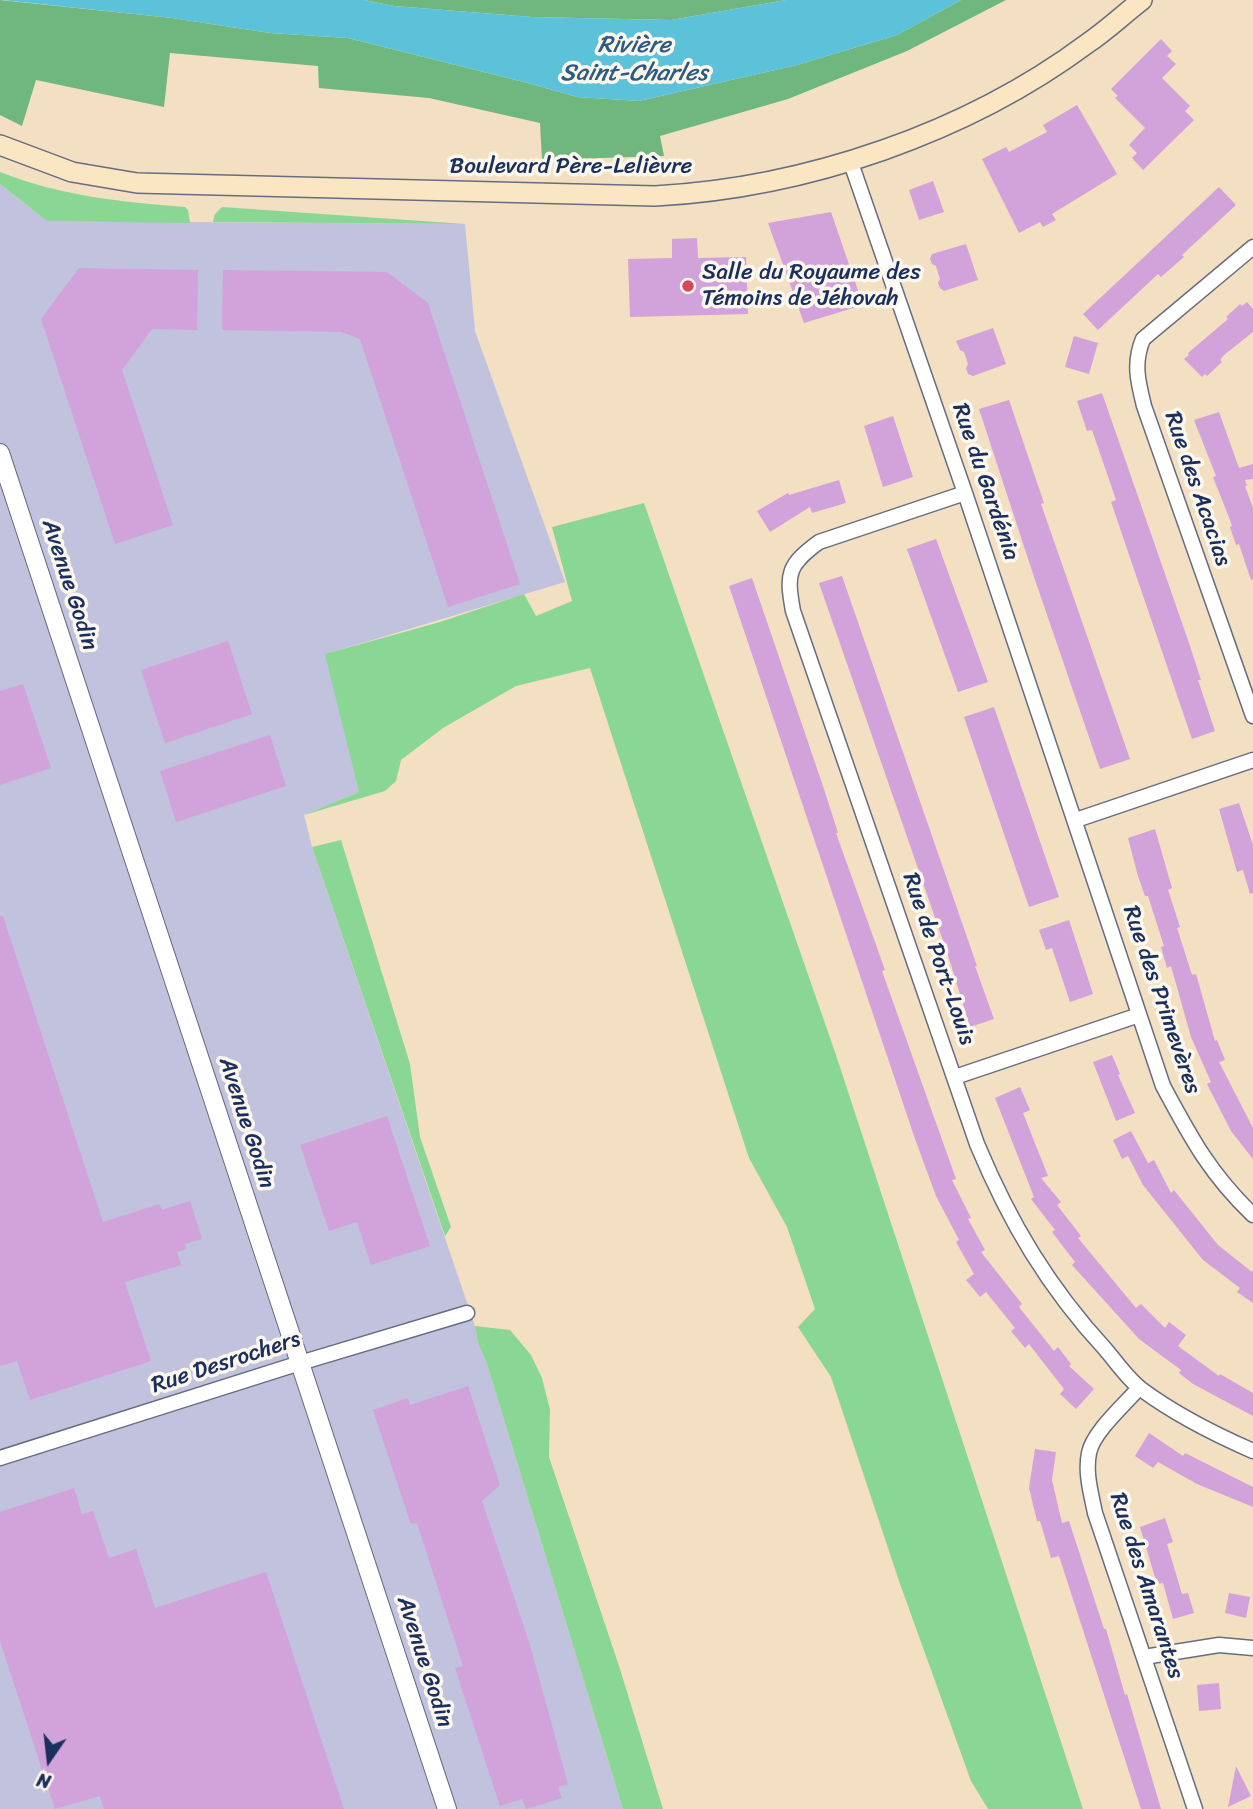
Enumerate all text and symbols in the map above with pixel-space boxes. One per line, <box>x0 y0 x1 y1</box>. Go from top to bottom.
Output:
water label: Rivière Saint-Charles <box>561 32 707 88</box>
street label: Boulevard Père-Lelièvre <box>450 153 692 181</box>
place label: Salle du Royaume des Témoins de Jéhovah <box>702 259 921 313</box>
marker: Salle du Royaume des Témoins de Jéhovah <box>680 278 696 294</box>
street label: Rue du Gardénia <box>945 400 1025 564</box>
street label: Rue des Acacias <box>1158 408 1236 570</box>
street label: Avenue Godin <box>35 516 103 654</box>
street label: Rue de Port-Louis <box>896 869 980 1049</box>
street label: Rue des Primevères <box>1116 902 1206 1098</box>
street label: Avenue Godin <box>212 1054 280 1192</box>
street label: Rue Desrochers <box>148 1326 304 1400</box>
street label: Rue des Amarantes <box>1103 1489 1189 1683</box>
street label: Avenue Godin <box>390 1593 458 1731</box>
north arrow <box>14 1725 84 1795</box>
text: N <box>33 1763 54 1798</box>

